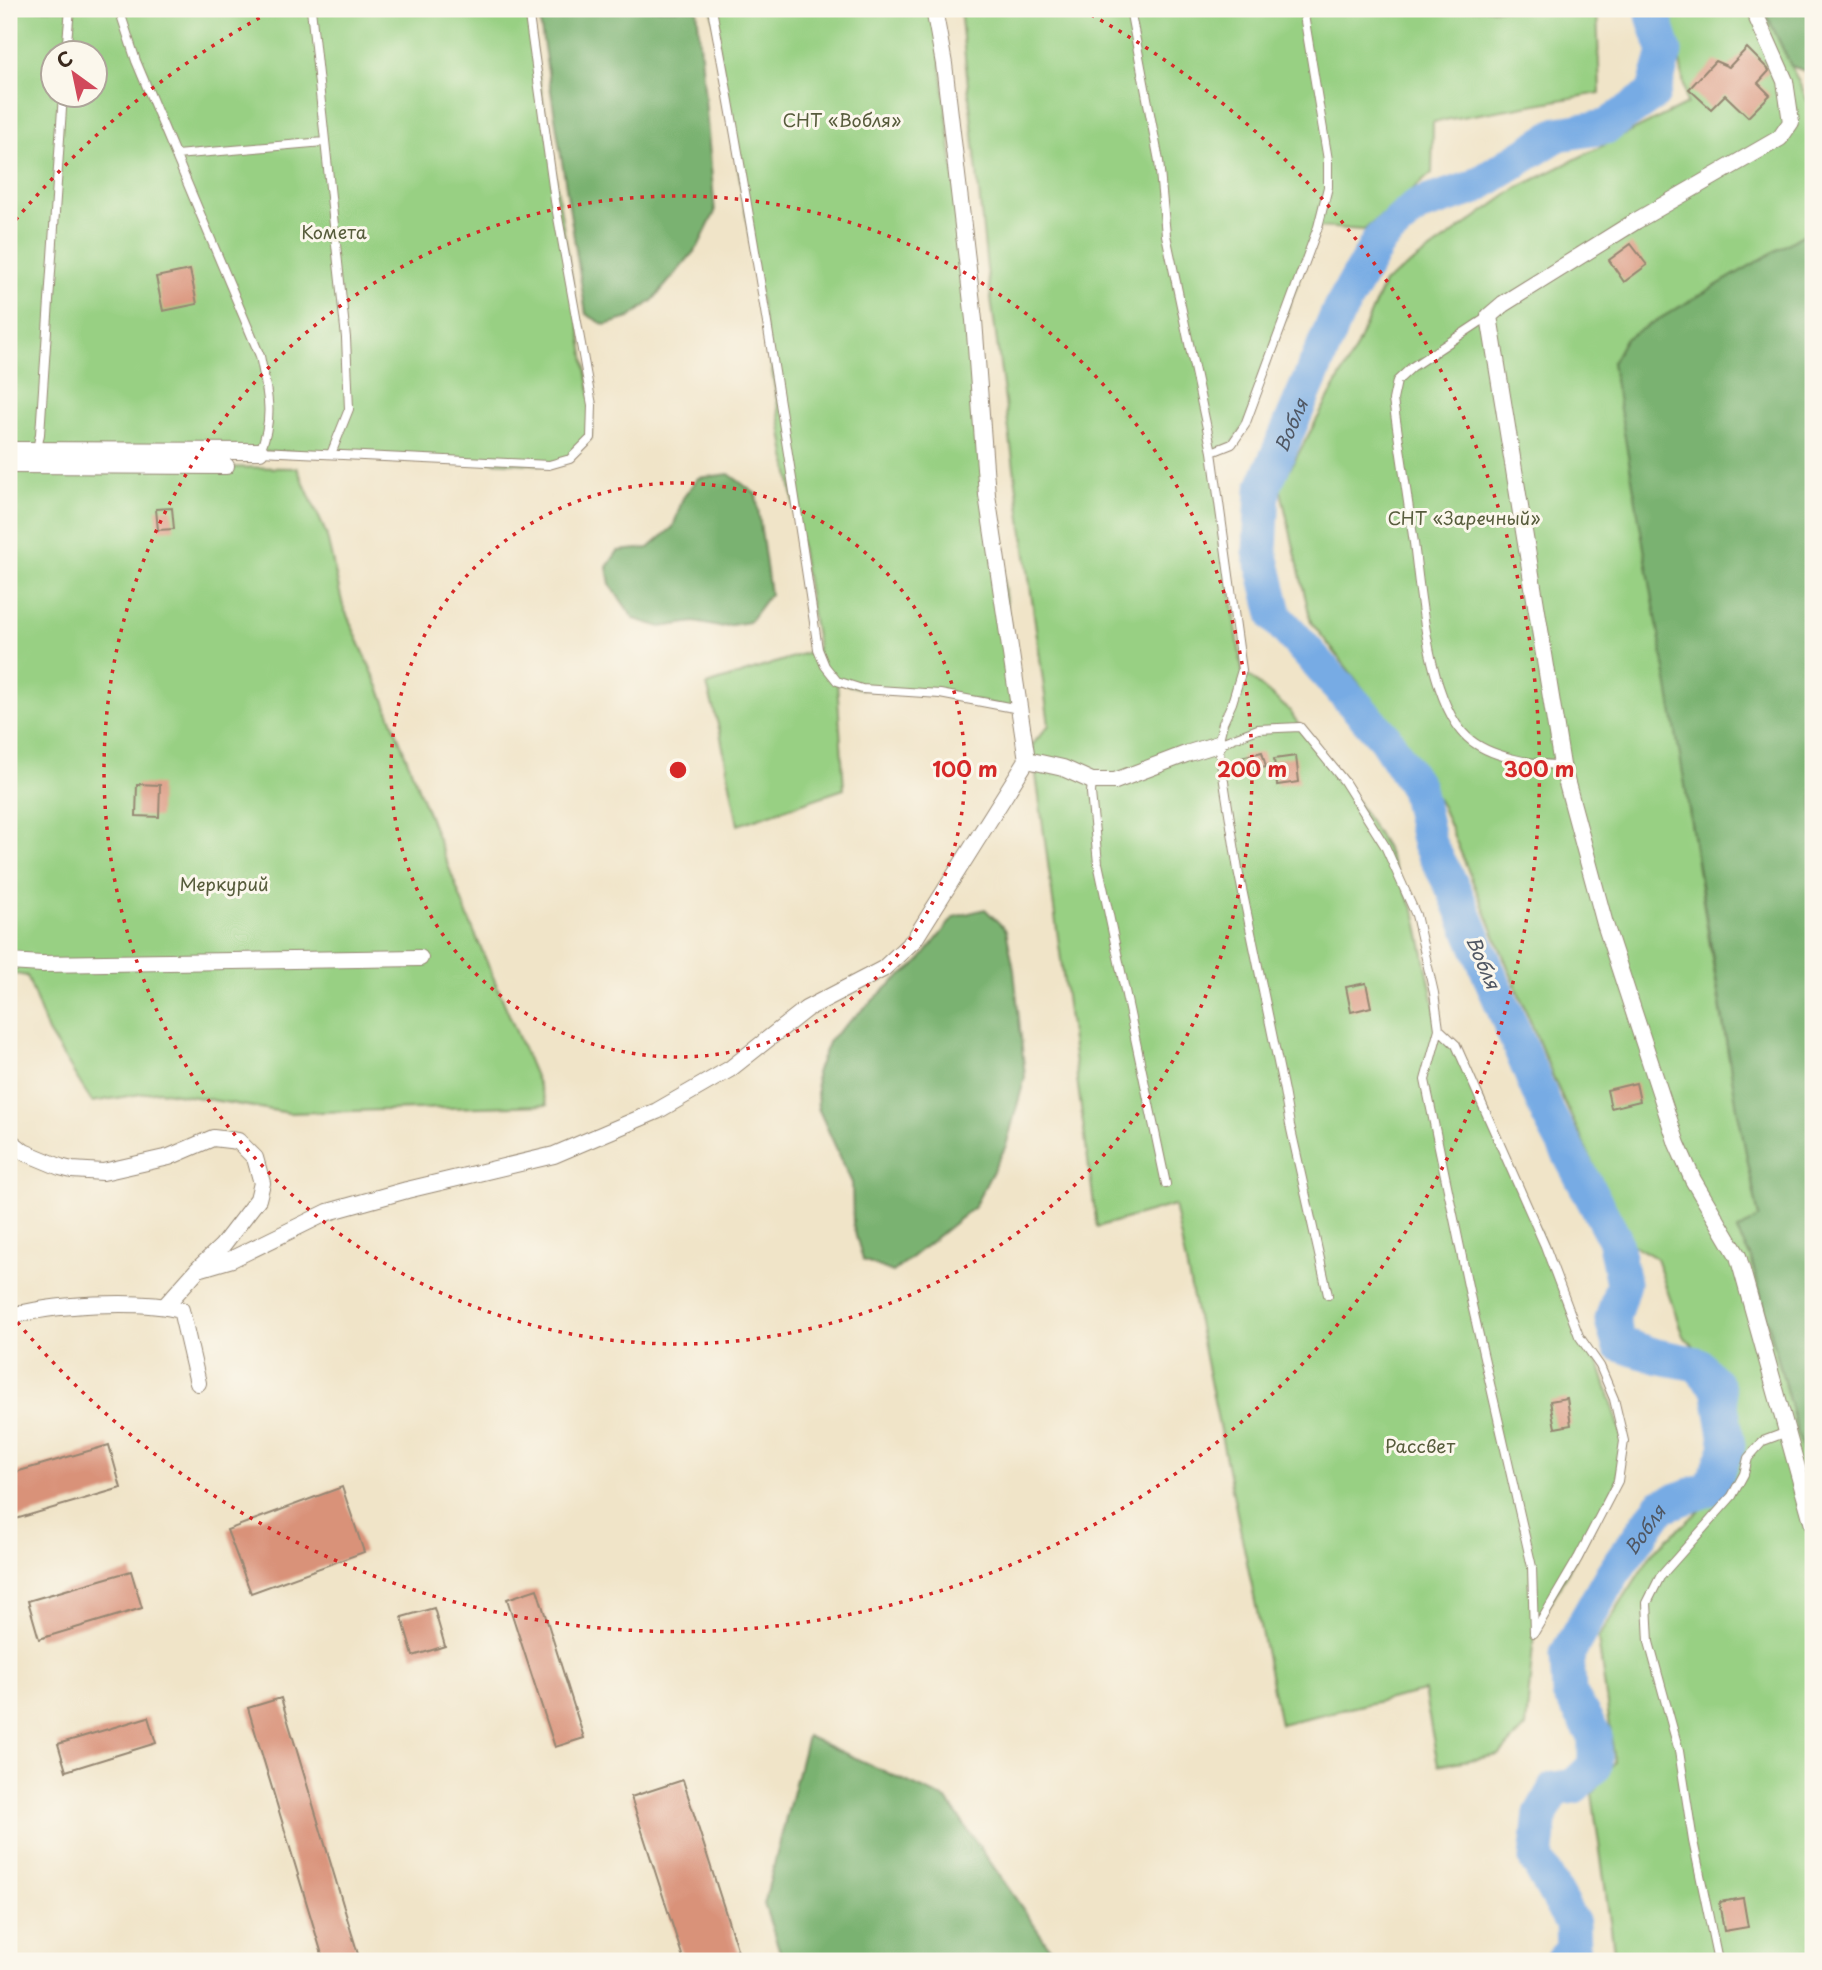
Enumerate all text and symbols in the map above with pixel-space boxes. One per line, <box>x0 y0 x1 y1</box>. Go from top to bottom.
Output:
north arrow <box>38 38 108 108</box>
text: С <box>51 43 78 75</box>
park label: СНТ «Вобля» <box>783 106 901 133</box>
park label: Комета <box>301 218 367 245</box>
water label: Вобля <box>1267 393 1315 456</box>
park label: СНТ «Заречный» <box>1387 504 1541 531</box>
text: 100 m <box>932 752 998 784</box>
text: 200 m <box>1217 752 1287 784</box>
text: 300 m <box>1504 752 1574 784</box>
centre of rings <box>666 758 690 782</box>
park label: Меркурий <box>179 870 269 897</box>
water label: Вобля <box>1460 931 1508 994</box>
park label: Рассвет <box>1385 1432 1455 1459</box>
water label: Вобля <box>1617 1498 1673 1560</box>

